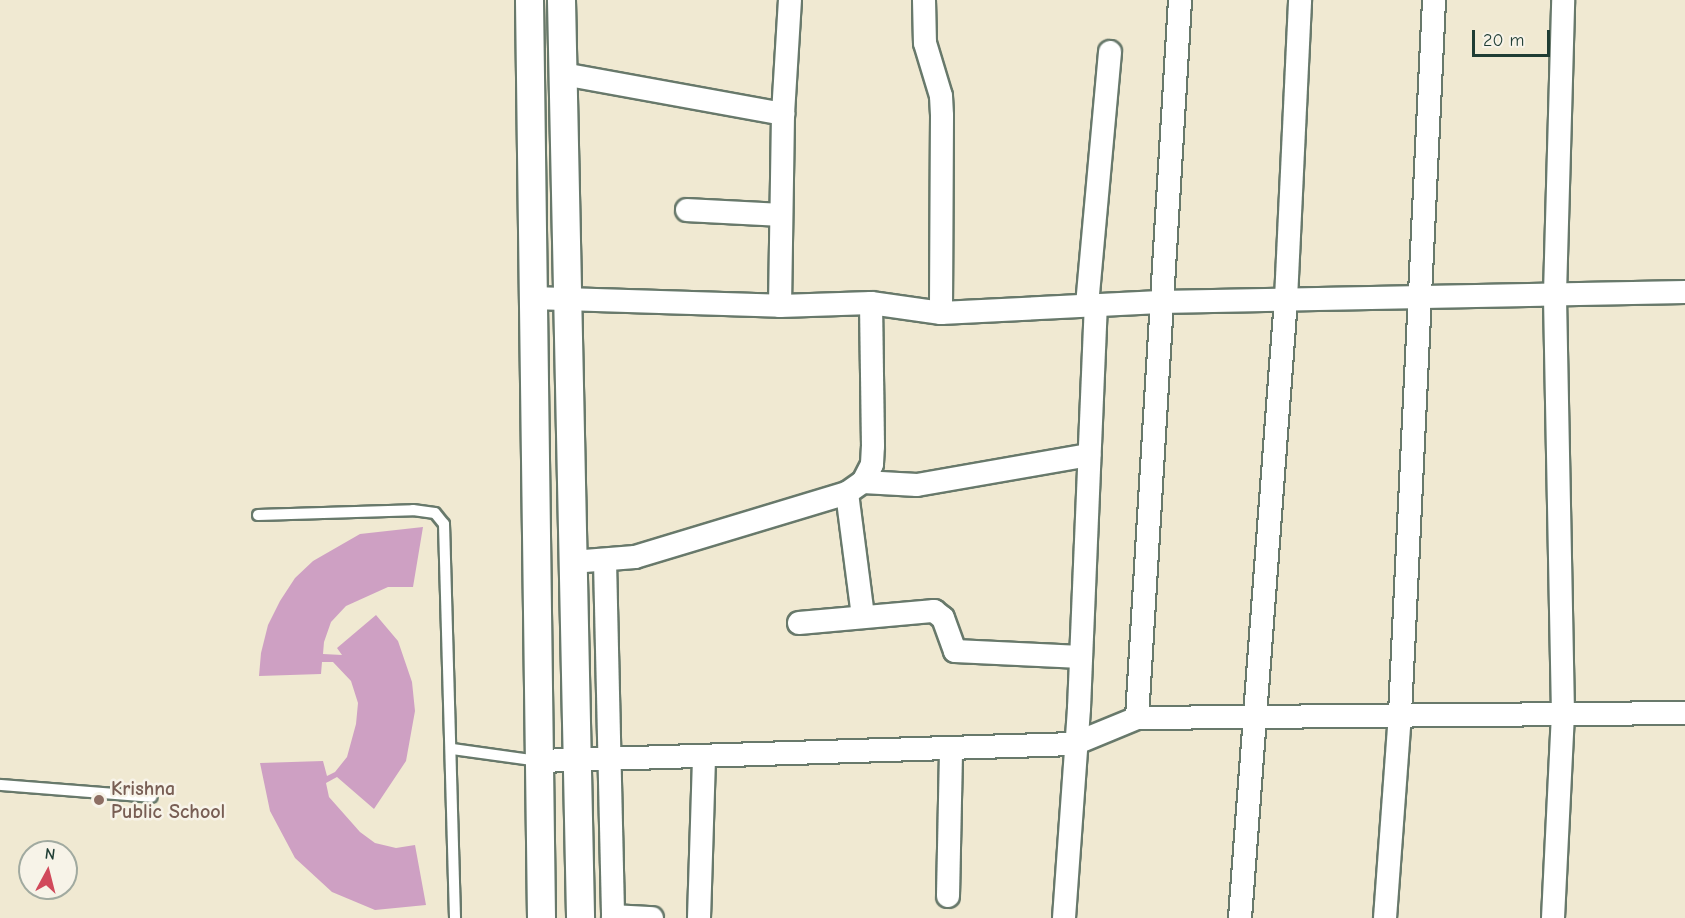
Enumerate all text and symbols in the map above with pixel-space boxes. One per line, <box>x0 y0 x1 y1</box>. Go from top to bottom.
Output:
scale bar <box>1475 18 1553 56</box>
text: 20 m <box>1483 30 1524 51</box>
place label: Krishna Public School <box>111 777 225 824</box>
marker: Krishna Public School <box>92 793 106 807</box>
north arrow <box>18 840 78 900</box>
text: N <box>44 845 56 864</box>

